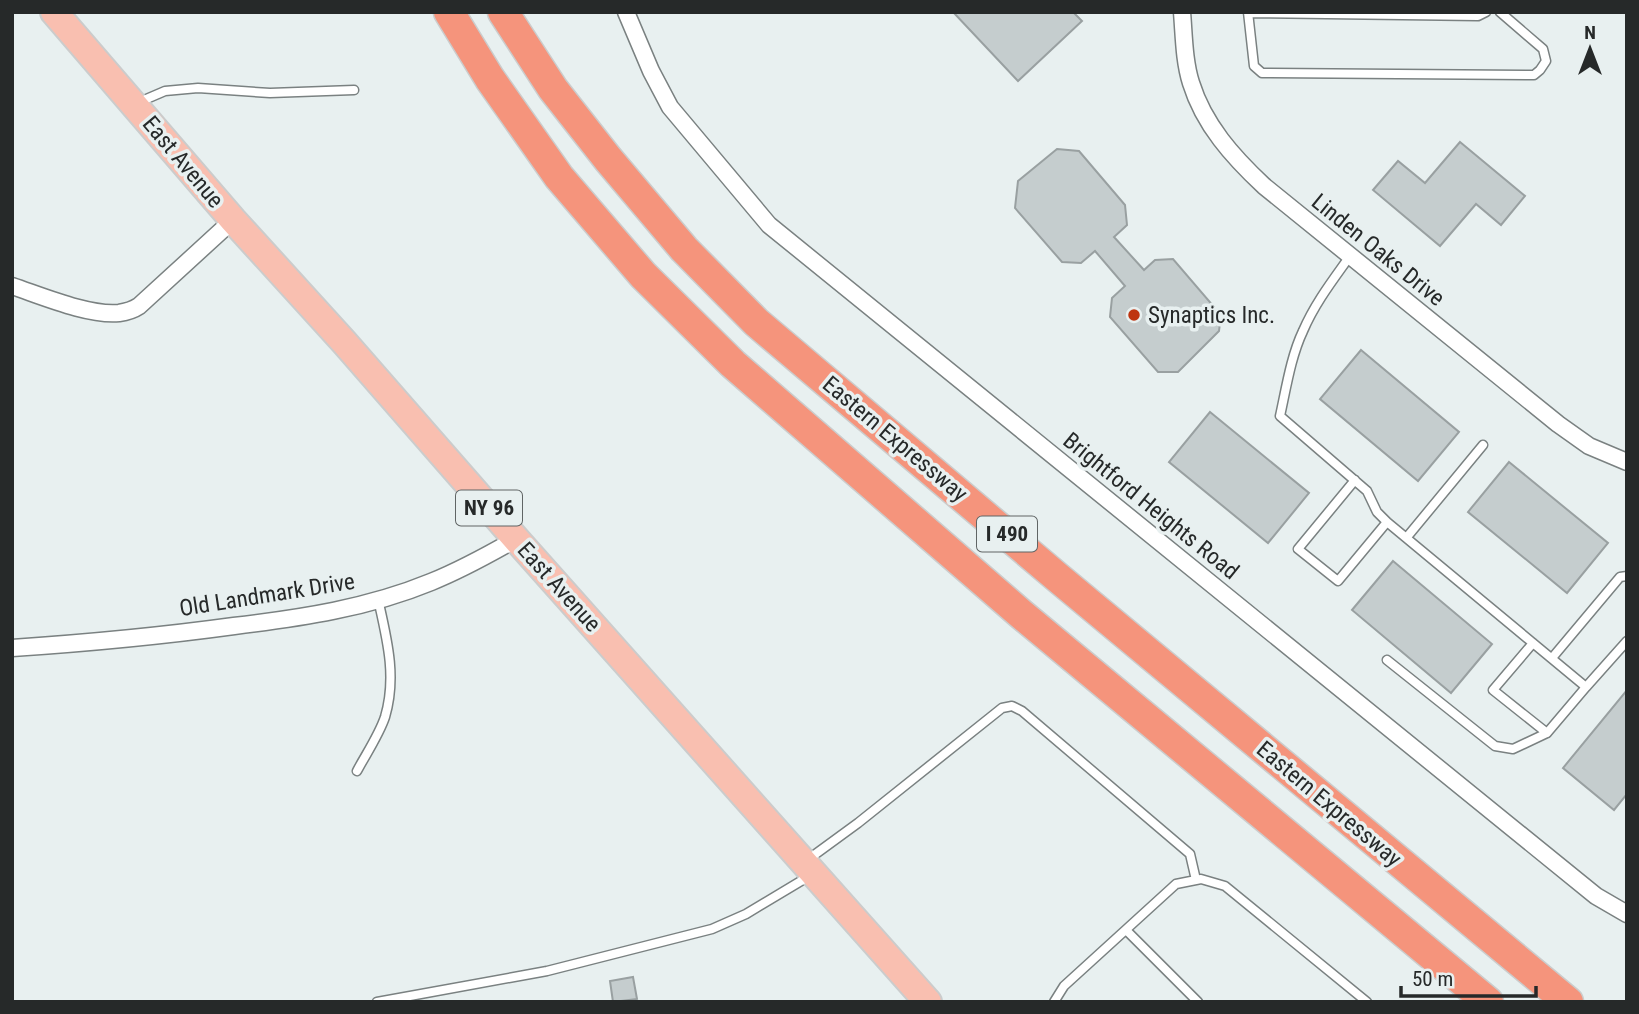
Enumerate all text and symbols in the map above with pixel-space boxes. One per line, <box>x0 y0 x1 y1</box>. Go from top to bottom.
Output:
north arrow <box>1555 14 1625 84</box>
text: N <box>1584 21 1596 44</box>
street label: East Avenue <box>137 111 229 213</box>
street label: Linden Oaks Drive <box>1306 188 1450 312</box>
place label: Synaptics Inc. <box>1148 302 1275 329</box>
marker: Synaptics Inc. <box>1126 307 1142 323</box>
street label: Eastern Expressway <box>817 371 973 508</box>
street label: Brightford Heights Road <box>1058 427 1244 585</box>
road number: NY 96 <box>456 490 522 526</box>
road number: I 490 <box>977 516 1037 552</box>
street label: East Avenue <box>512 537 606 637</box>
street label: Old Landmark Drive <box>177 568 357 622</box>
street label: Eastern Expressway <box>1251 736 1407 873</box>
scale bar <box>1401 954 1536 998</box>
text: 50 m <box>1412 967 1453 991</box>

